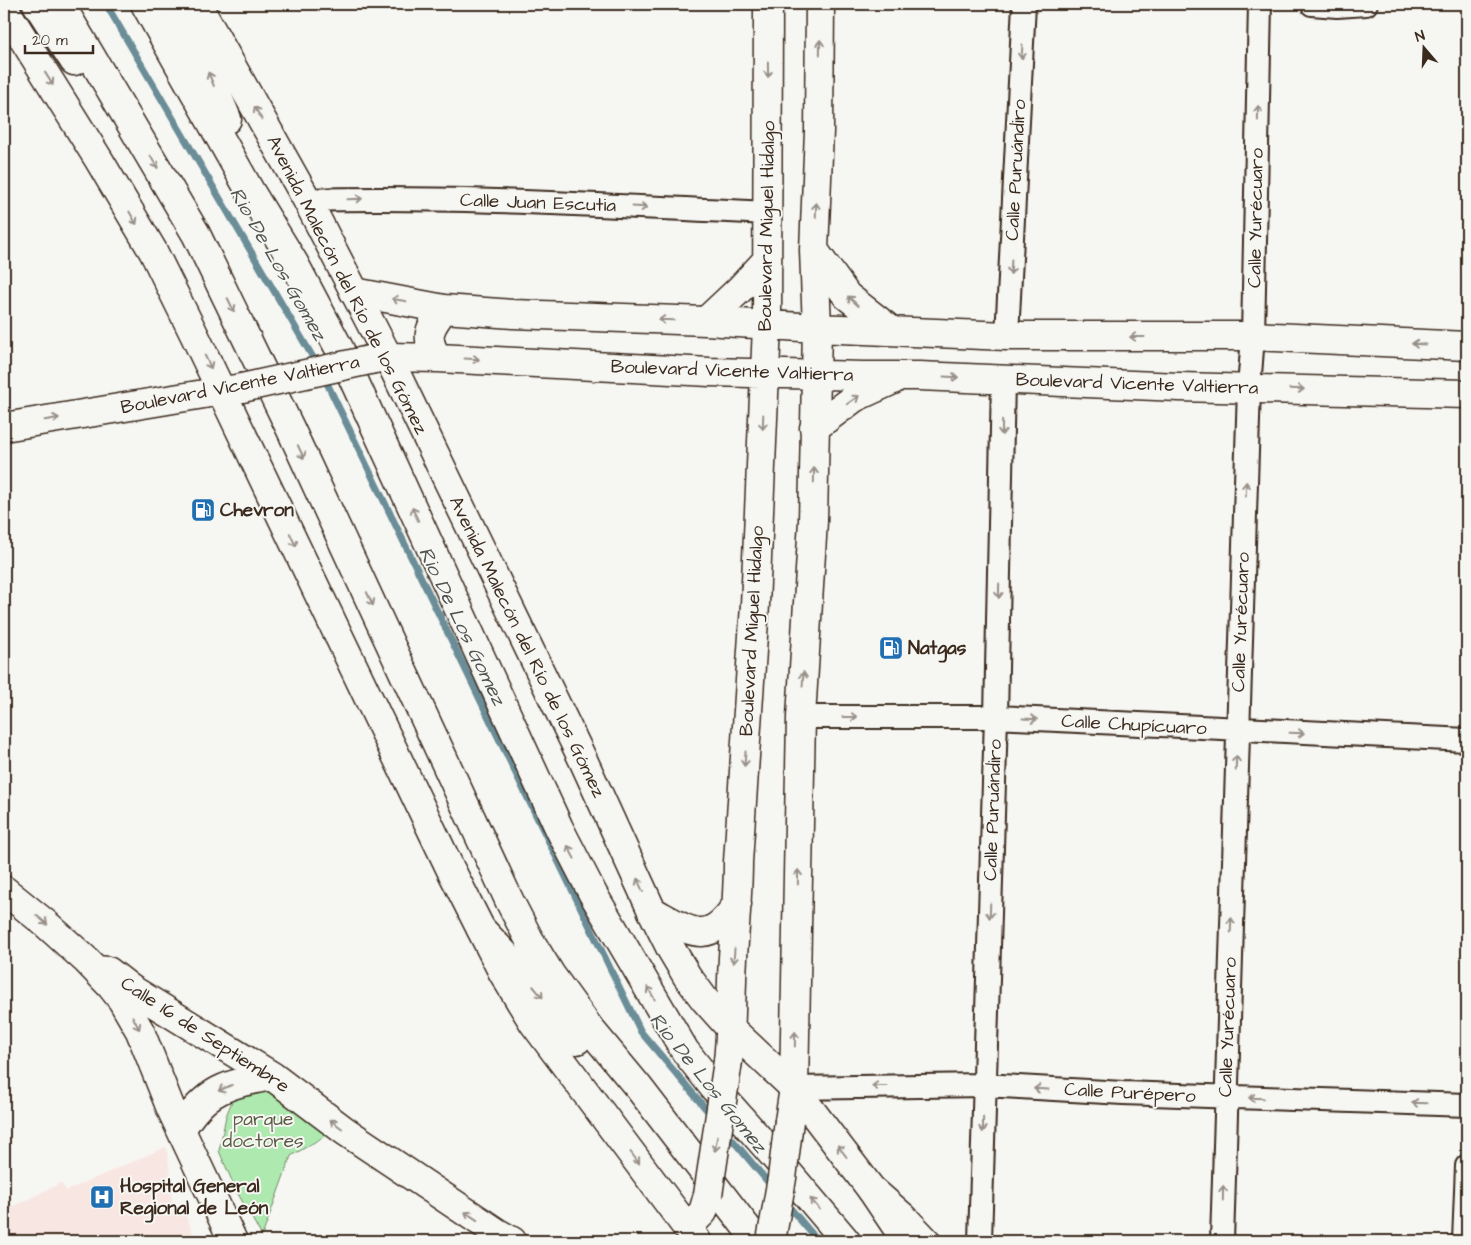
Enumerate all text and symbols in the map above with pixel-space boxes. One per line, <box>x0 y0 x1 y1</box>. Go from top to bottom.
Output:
scale bar <box>25 22 92 54</box>
north arrow <box>1398 22 1448 72</box>
text: N <box>1413 26 1428 48</box>
text: 20 m <box>32 30 68 51</box>
one-way arrow <box>815 39 824 55</box>
one-way arrow <box>1017 44 1026 60</box>
one-way arrow <box>763 62 773 78</box>
one-way arrow <box>44 72 54 86</box>
one-way arrow <box>205 72 214 87</box>
street label: Calle Puruándiro <box>999 98 1033 242</box>
one-way arrow <box>1253 105 1263 121</box>
one-way arrow <box>253 106 262 121</box>
street label: Boulevard Miguel Hidalgo <box>752 120 783 332</box>
street label: Avenida Malecón del Río de los Gómez <box>260 131 435 440</box>
street label: Calle Yurécuaro <box>1241 147 1271 288</box>
one-way arrow <box>149 154 159 169</box>
water label: Rio De Los Gomez <box>223 182 334 347</box>
street label: Calle Juan Escutia <box>460 187 617 219</box>
one-way arrow <box>347 194 363 203</box>
one-way arrow <box>811 202 820 218</box>
one-way arrow <box>632 203 648 212</box>
one-way arrow <box>129 210 139 224</box>
one-way arrow <box>1006 259 1015 275</box>
one-way arrow <box>391 295 407 305</box>
one-way arrow <box>847 295 860 307</box>
one-way arrow <box>227 297 236 312</box>
one-way arrow <box>658 315 674 325</box>
one-way arrow <box>1129 332 1146 342</box>
one-way arrow <box>1411 339 1427 349</box>
street label: Boulevard Vicente Valtierra <box>118 349 362 421</box>
street label: Boulevard Vicente Valtierra <box>610 353 854 389</box>
one-way arrow <box>204 354 213 369</box>
one-way arrow <box>463 355 479 364</box>
street label: Boulevard Vicente Valtierra <box>1015 366 1259 402</box>
one-way arrow <box>943 373 959 382</box>
one-way arrow <box>1289 384 1305 394</box>
one-way arrow <box>846 395 860 405</box>
one-way arrow <box>758 413 767 429</box>
one-way arrow <box>44 414 60 424</box>
one-way arrow <box>997 420 1007 436</box>
one-way arrow <box>296 444 306 459</box>
one-way arrow <box>809 467 819 483</box>
one-way arrow <box>1241 481 1250 497</box>
street label: Avenida Malecón del Río de los Gómez <box>442 492 612 803</box>
fuel station icon: Chevron <box>190 497 216 523</box>
place label: Chevron <box>220 497 294 524</box>
one-way arrow <box>410 507 420 522</box>
street label: Boulevard Miguel Hidalgo <box>733 525 772 737</box>
one-way arrow <box>288 533 298 548</box>
water label: Rio De Los Gomez <box>412 542 513 711</box>
street label: Calle Yurécuaro <box>1225 551 1257 692</box>
one-way arrow <box>994 582 1004 598</box>
one-way arrow <box>365 591 375 606</box>
fuel station icon: Natgas <box>878 635 904 661</box>
place label: Natgas <box>908 635 967 663</box>
one-way arrow <box>799 672 808 688</box>
street label: Calle Chupícuaro <box>1061 708 1208 742</box>
one-way arrow <box>842 712 858 722</box>
one-way arrow <box>1022 714 1038 723</box>
one-way arrow <box>1289 728 1305 737</box>
street label: Calle Puruándiro <box>977 738 1009 881</box>
one-way arrow <box>741 750 750 766</box>
one-way arrow <box>1231 755 1241 771</box>
one-way arrow <box>566 845 575 860</box>
one-way arrow <box>793 869 803 885</box>
one-way arrow <box>635 878 644 893</box>
one-way arrow <box>985 902 994 918</box>
one-way arrow <box>35 915 48 926</box>
one-way arrow <box>1226 917 1235 933</box>
one-way arrow <box>729 948 738 964</box>
street label: Calle Yurécuaro <box>1212 956 1244 1097</box>
street label: Calle 16 de Septiembre <box>115 970 295 1100</box>
one-way arrow <box>532 985 543 998</box>
one-way arrow <box>646 987 656 1001</box>
water label: Rio De Los Gomez <box>643 1007 774 1160</box>
one-way arrow <box>132 1015 141 1030</box>
one-way arrow <box>790 1031 799 1047</box>
street label: Calle Purépero <box>1064 1076 1197 1110</box>
one-way arrow <box>871 1081 888 1091</box>
one-way arrow <box>218 1083 233 1093</box>
one-way arrow <box>1034 1084 1050 1093</box>
one-way arrow <box>1248 1093 1264 1103</box>
one-way arrow <box>1411 1099 1427 1108</box>
park label: parque doctores <box>222 1106 304 1155</box>
one-way arrow <box>978 1117 988 1133</box>
one-way arrow <box>330 1119 343 1130</box>
one-way arrow <box>710 1136 720 1152</box>
one-way arrow <box>836 1145 847 1158</box>
one-way arrow <box>629 1151 640 1164</box>
place label: Hospital General Regional de León <box>120 1173 269 1223</box>
hospital icon: Hospital General Regional de León <box>89 1184 115 1210</box>
one-way arrow <box>1219 1185 1228 1201</box>
one-way arrow <box>810 1198 821 1211</box>
one-way arrow <box>464 1210 478 1220</box>

